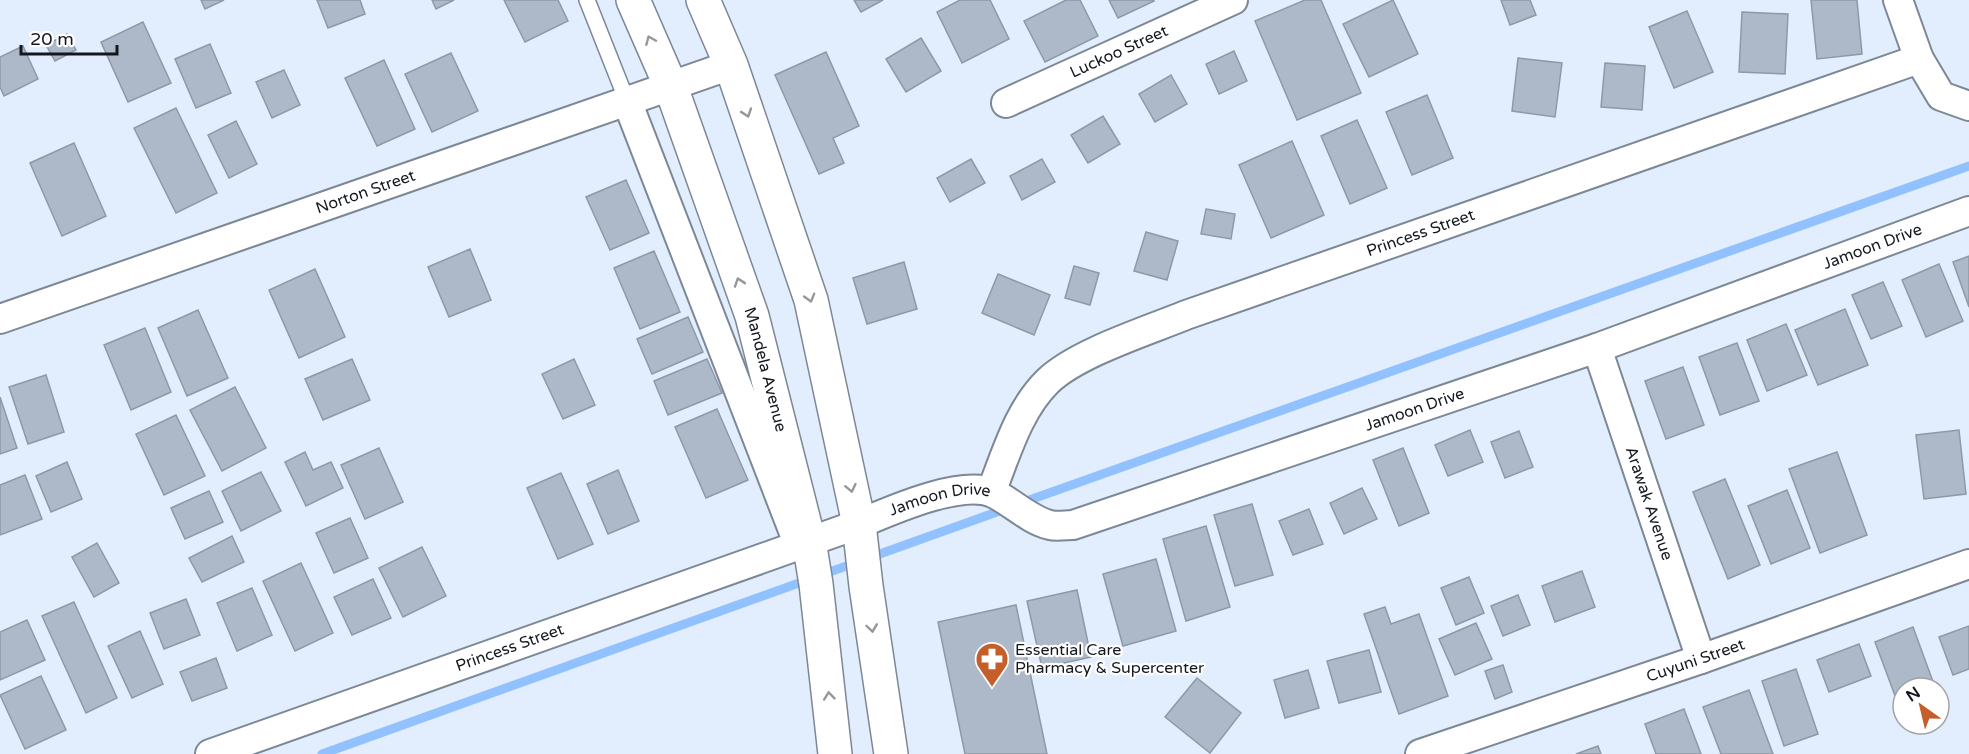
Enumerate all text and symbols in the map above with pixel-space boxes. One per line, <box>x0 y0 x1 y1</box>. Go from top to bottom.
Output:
scale bar <box>21 18 117 56</box>
street label: Luckoo Street <box>1067 21 1171 83</box>
text: 20 m <box>30 28 74 50</box>
one-way arrow <box>645 35 657 46</box>
one-way arrow <box>740 107 753 118</box>
street label: Norton Street <box>313 165 418 218</box>
street label: Princess Street <box>1364 205 1477 261</box>
street label: Jamoon Drive <box>1820 219 1925 274</box>
one-way arrow <box>734 277 747 288</box>
one-way arrow <box>802 293 815 303</box>
street label: Mandela Avenue <box>740 304 791 434</box>
street label: Jamoon Drive <box>1362 384 1467 436</box>
street label: Arawak Avenue <box>1621 444 1677 563</box>
street label: Jamoon Drive <box>886 479 993 521</box>
one-way arrow <box>844 483 857 493</box>
street label: Princess Street <box>453 619 566 676</box>
one-way arrow <box>865 623 878 633</box>
street label: Cuyuni Street <box>1644 634 1747 687</box>
place label: Essential Care Pharmacy & Supercenter <box>1015 640 1205 678</box>
pharmacy icon: Essential Care Pharmacy & Supercenter <box>974 641 1010 688</box>
north arrow <box>1891 676 1951 736</box>
text: N <box>1902 683 1924 706</box>
one-way arrow <box>823 691 836 700</box>

